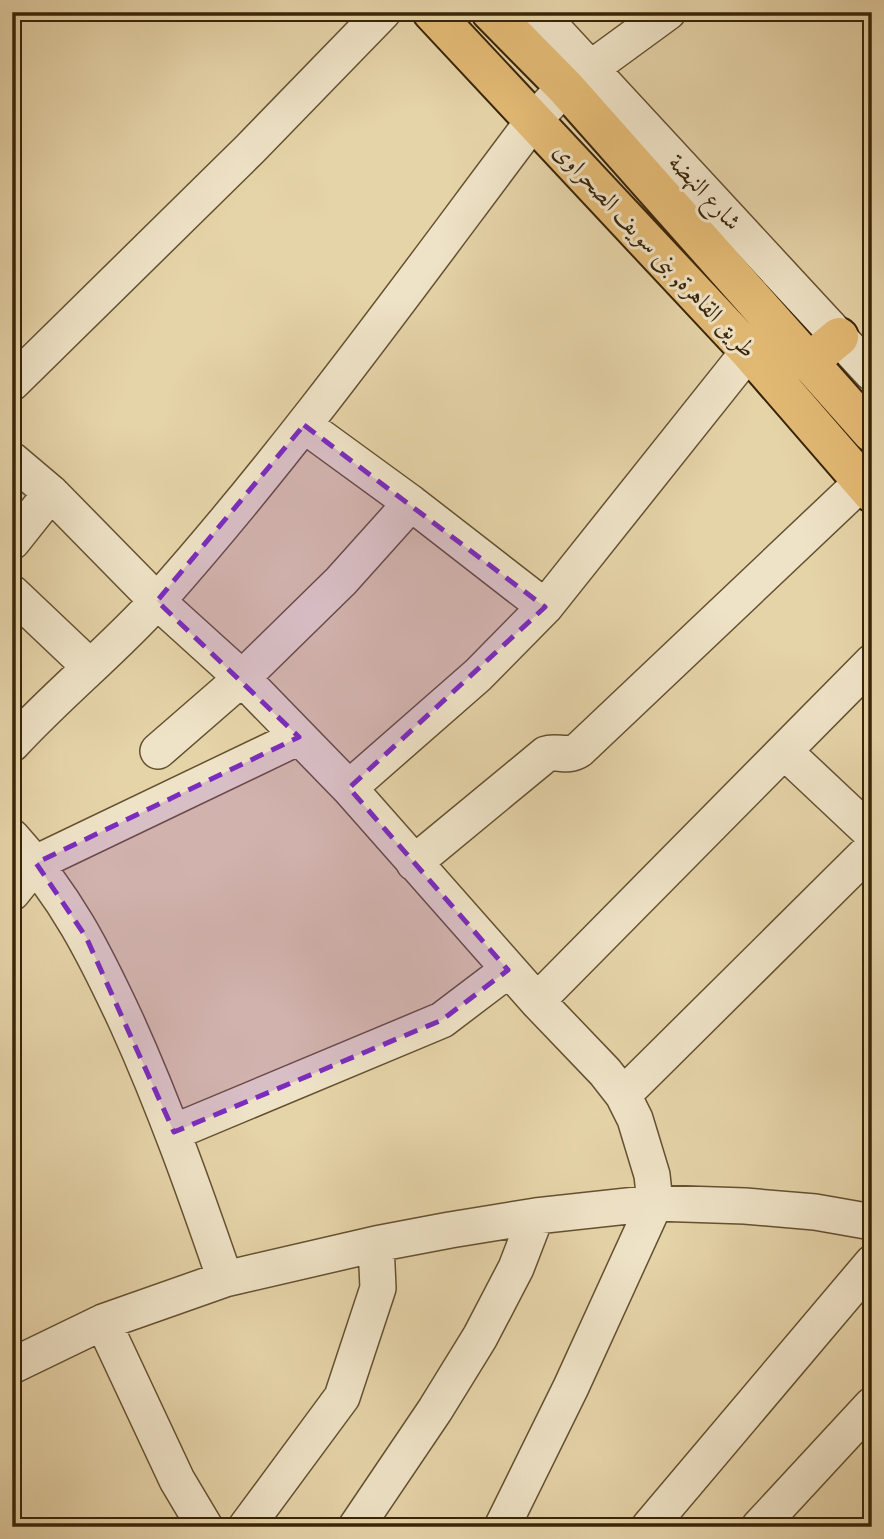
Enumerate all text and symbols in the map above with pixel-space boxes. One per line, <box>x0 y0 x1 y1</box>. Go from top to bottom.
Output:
street label: طريق القاهرة, بنى سويف الصحراوى <box>546 137 762 365</box>
street label: شارع النهضة <box>658 148 747 240</box>

